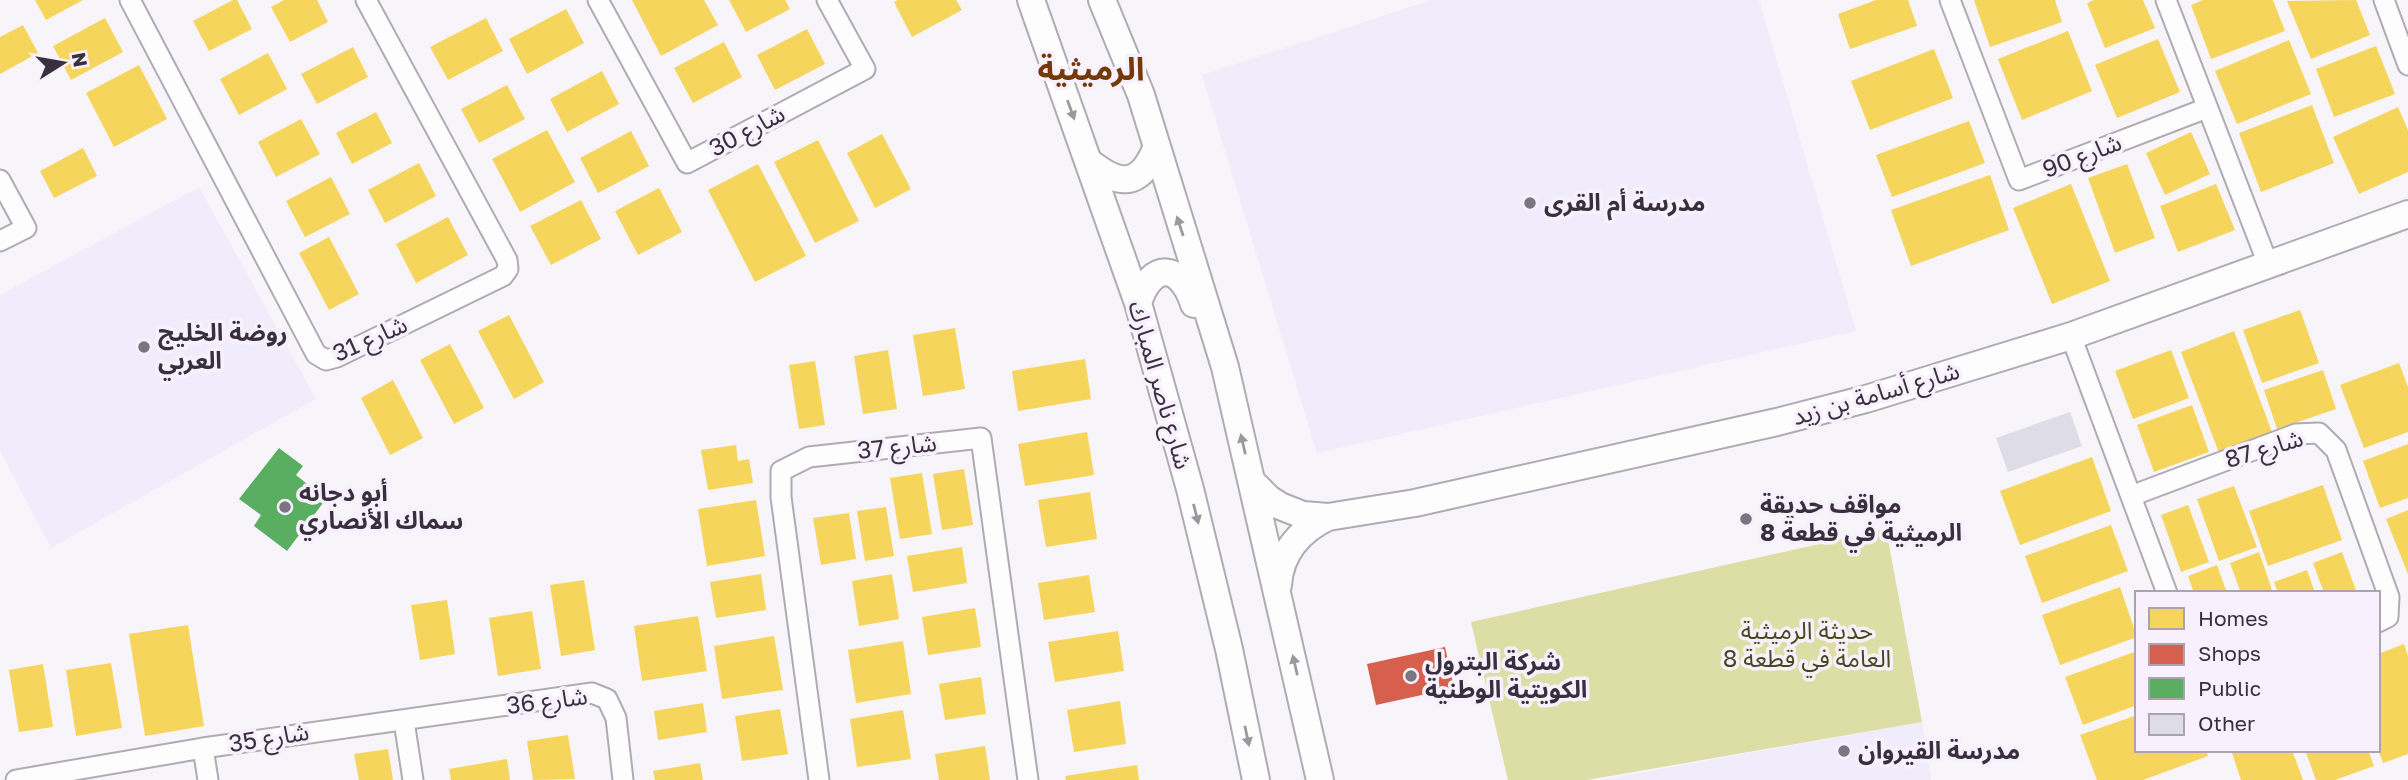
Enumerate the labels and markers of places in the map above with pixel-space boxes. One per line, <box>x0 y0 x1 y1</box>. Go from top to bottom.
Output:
place label: مدرسة أم القرى <box>1544 187 1705 221</box>
marker: مدرسة أم القرى <box>1522 195 1538 211</box>
place label: روضة الخليج العربي <box>158 317 288 381</box>
marker: روضة الخليج العربي <box>136 339 152 355</box>
place label: أبو دجانه سماك الأنصاري <box>299 477 463 541</box>
place label: مواقف حديقة الرميثية في قطعة 8 <box>1760 489 1962 553</box>
marker: أبو دجانه سماك الأنصاري <box>277 499 293 515</box>
marker: مواقف حديقة الرميثية في قطعة 8 <box>1738 511 1754 527</box>
place label: شركة البترول الكويتية الوطنية <box>1425 646 1587 704</box>
marker: شركة البترول الكويتية الوطنية <box>1403 668 1419 684</box>
place label: مدرسة القيروان <box>1858 735 2020 765</box>
marker: مدرسة القيروان <box>1836 743 1852 759</box>

